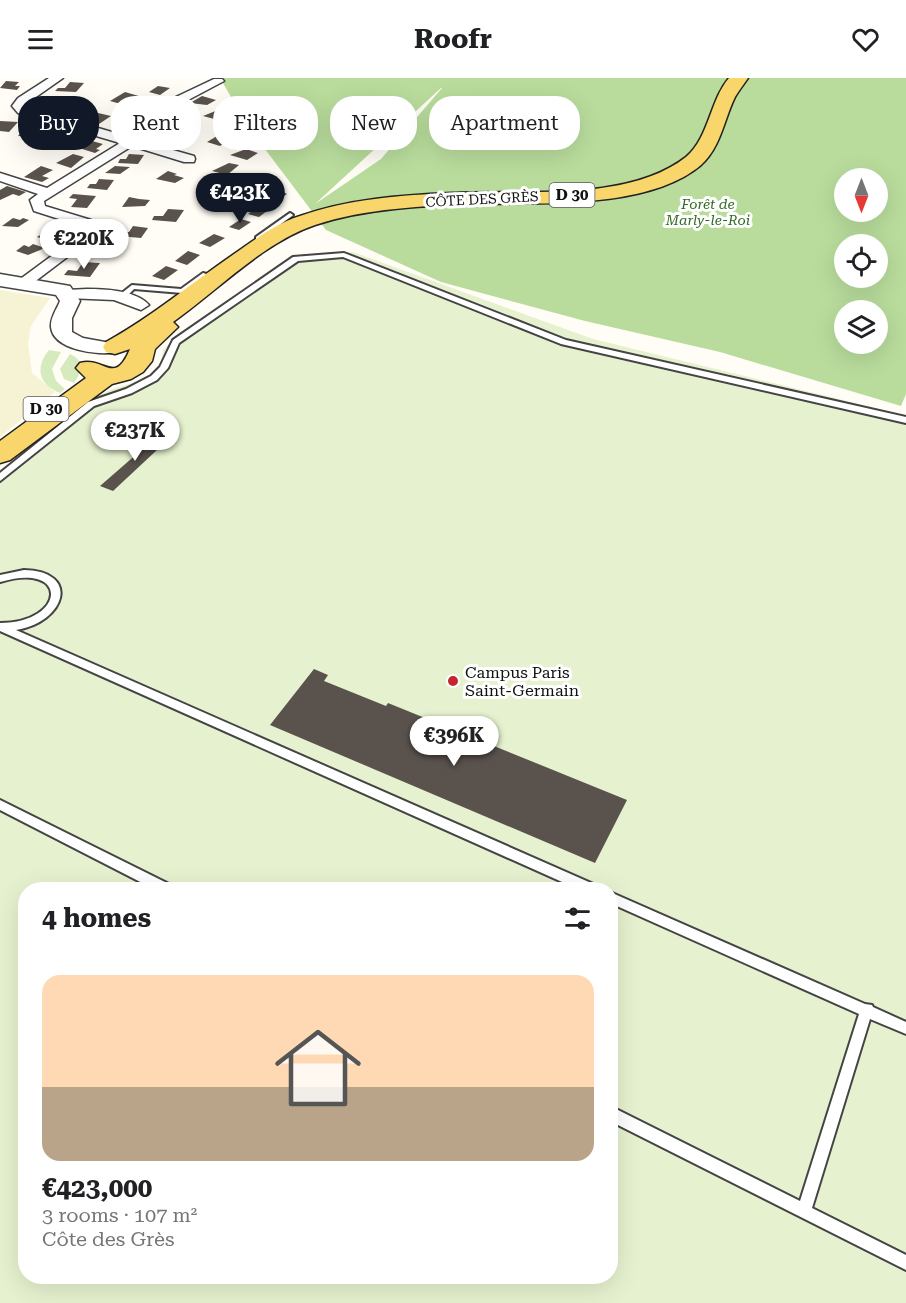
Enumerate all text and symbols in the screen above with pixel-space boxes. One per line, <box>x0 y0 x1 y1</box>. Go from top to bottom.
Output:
icon: menu <box>24 23 57 56</box>
text: Roofr <box>414 23 492 55</box>
icon: heart <box>849 23 882 56</box>
chip: Buy <box>18 96 99 150</box>
chip: Rent <box>111 96 201 150</box>
chip: Filters <box>213 96 318 150</box>
chip: New <box>330 96 417 150</box>
chip: Apartment <box>429 96 580 150</box>
north arrow <box>834 168 888 222</box>
map controls <box>834 168 888 354</box>
pin: €423K <box>198 173 282 224</box>
text: €423K <box>210 180 270 204</box>
road number: D 30 <box>550 183 594 207</box>
street label: CÔTE DES GRÈS <box>425 188 539 210</box>
park label: Forêt de Marly-le-Roi <box>665 196 750 228</box>
pin: €220K <box>42 219 126 270</box>
text: €220K <box>54 226 114 250</box>
button: locate <box>834 234 888 288</box>
button: layers <box>834 300 888 354</box>
road number: D 30 <box>24 397 68 421</box>
pin: €237K <box>93 411 177 462</box>
text: €237K <box>105 418 165 442</box>
place label: Campus Paris Saint-Germain <box>465 663 579 700</box>
marker: Campus Paris Saint-Germain <box>446 674 460 688</box>
pin: €396K <box>412 716 496 767</box>
text: €396K <box>424 723 484 747</box>
icon: filters <box>561 902 594 935</box>
text: 4 homes <box>42 903 151 933</box>
icon: home <box>264 1014 372 1122</box>
text: €423,000 <box>42 1173 152 1203</box>
text: 3 rooms · 107 m² <box>42 1203 197 1227</box>
text: Côte des Grès <box>42 1227 175 1251</box>

